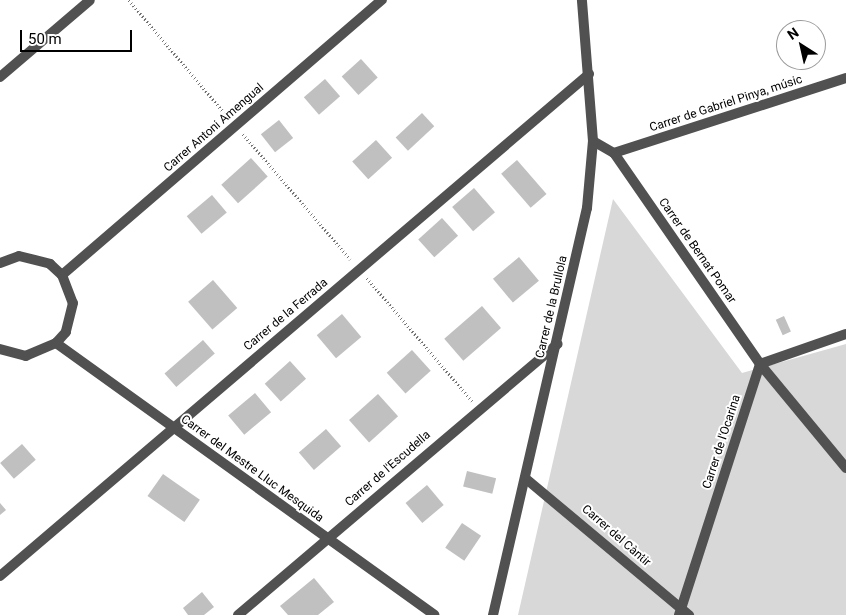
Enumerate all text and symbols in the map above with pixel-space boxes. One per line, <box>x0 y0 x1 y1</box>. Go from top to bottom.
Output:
scale bar <box>22 20 135 52</box>
north arrow <box>776 20 826 70</box>
text: N <box>784 24 802 43</box>
text: 50 m <box>28 30 62 48</box>
street label: Carrer de Gabriel Pinya, músic <box>648 72 804 136</box>
street label: Carrer Antoni Amengual <box>161 81 267 175</box>
street label: Carrer de Bernat Pomar <box>655 196 739 306</box>
street label: Carrer de la Brullola <box>533 254 571 360</box>
street label: Carrer de la Ferrada <box>241 276 331 354</box>
street label: Carrer de l'Ocarina <box>700 393 744 491</box>
street label: Carrer del Mestre Lluc Mesquida <box>178 412 326 526</box>
street label: Carrer de l'Escudella <box>342 428 434 510</box>
street label: Carrer del Càntir <box>579 502 653 570</box>

